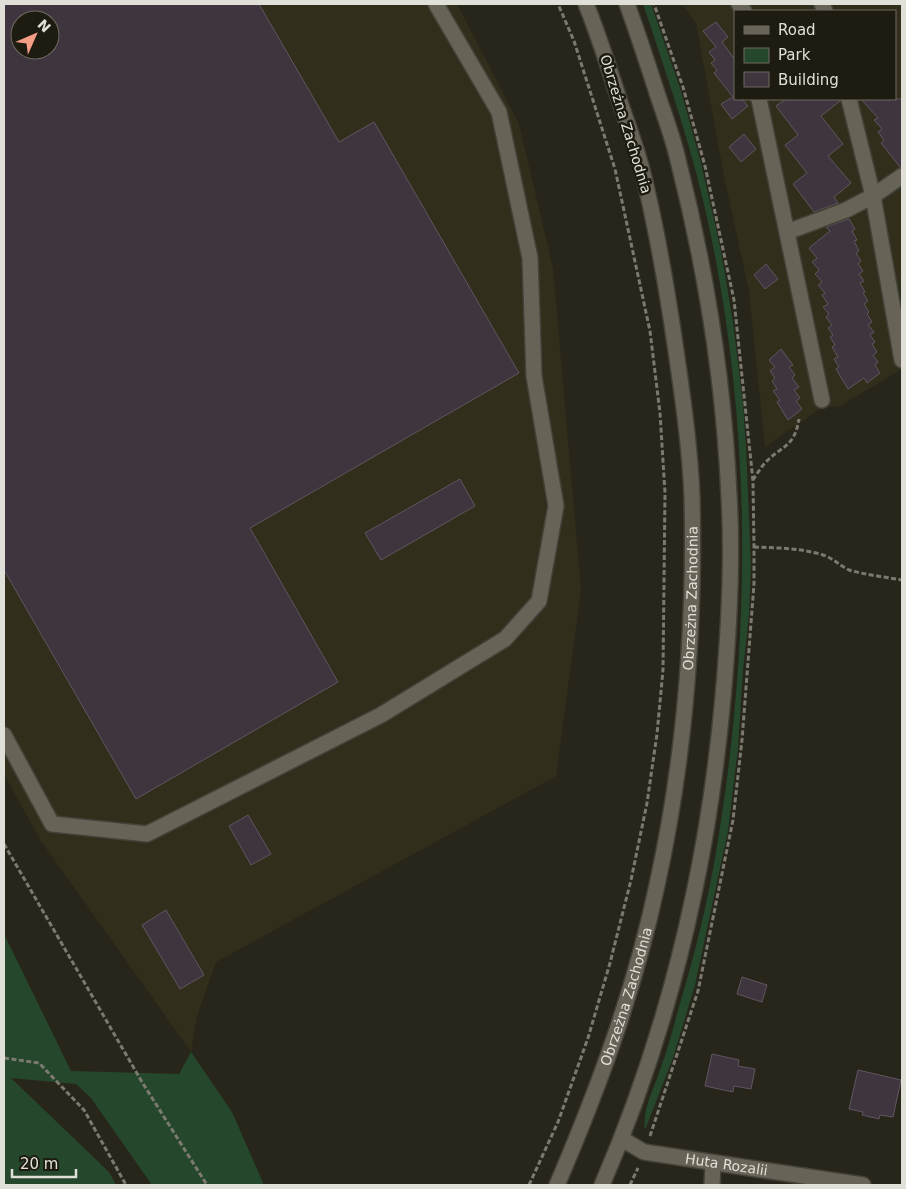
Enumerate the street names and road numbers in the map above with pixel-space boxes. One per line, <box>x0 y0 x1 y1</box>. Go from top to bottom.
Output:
street label: Obrzeżna Zachodnia <box>597 53 655 195</box>
street label: Obrzeżna Zachodnia <box>680 526 701 671</box>
street label: Obrzeżna Zachodnia <box>597 925 655 1068</box>
street label: Huta Rozalii <box>684 1150 769 1179</box>

